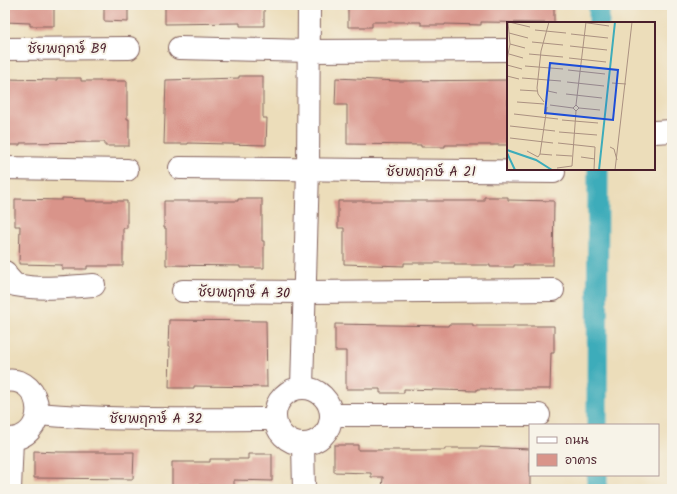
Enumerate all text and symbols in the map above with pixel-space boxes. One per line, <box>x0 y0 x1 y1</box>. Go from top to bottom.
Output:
inset map <box>507 22 655 170</box>
street label: ชัยพฤกษ์ B9 <box>28 38 107 60</box>
street label: ชัยพฤกษ์ A 21 <box>386 161 476 183</box>
street label: ชัยพฤกษ์ A 30 <box>198 281 290 305</box>
street label: ชัยพฤกษ์ A 32 <box>109 408 203 430</box>
legend <box>529 424 659 476</box>
text: ถนน <box>565 431 589 450</box>
text: อาคาร <box>565 451 597 470</box>

